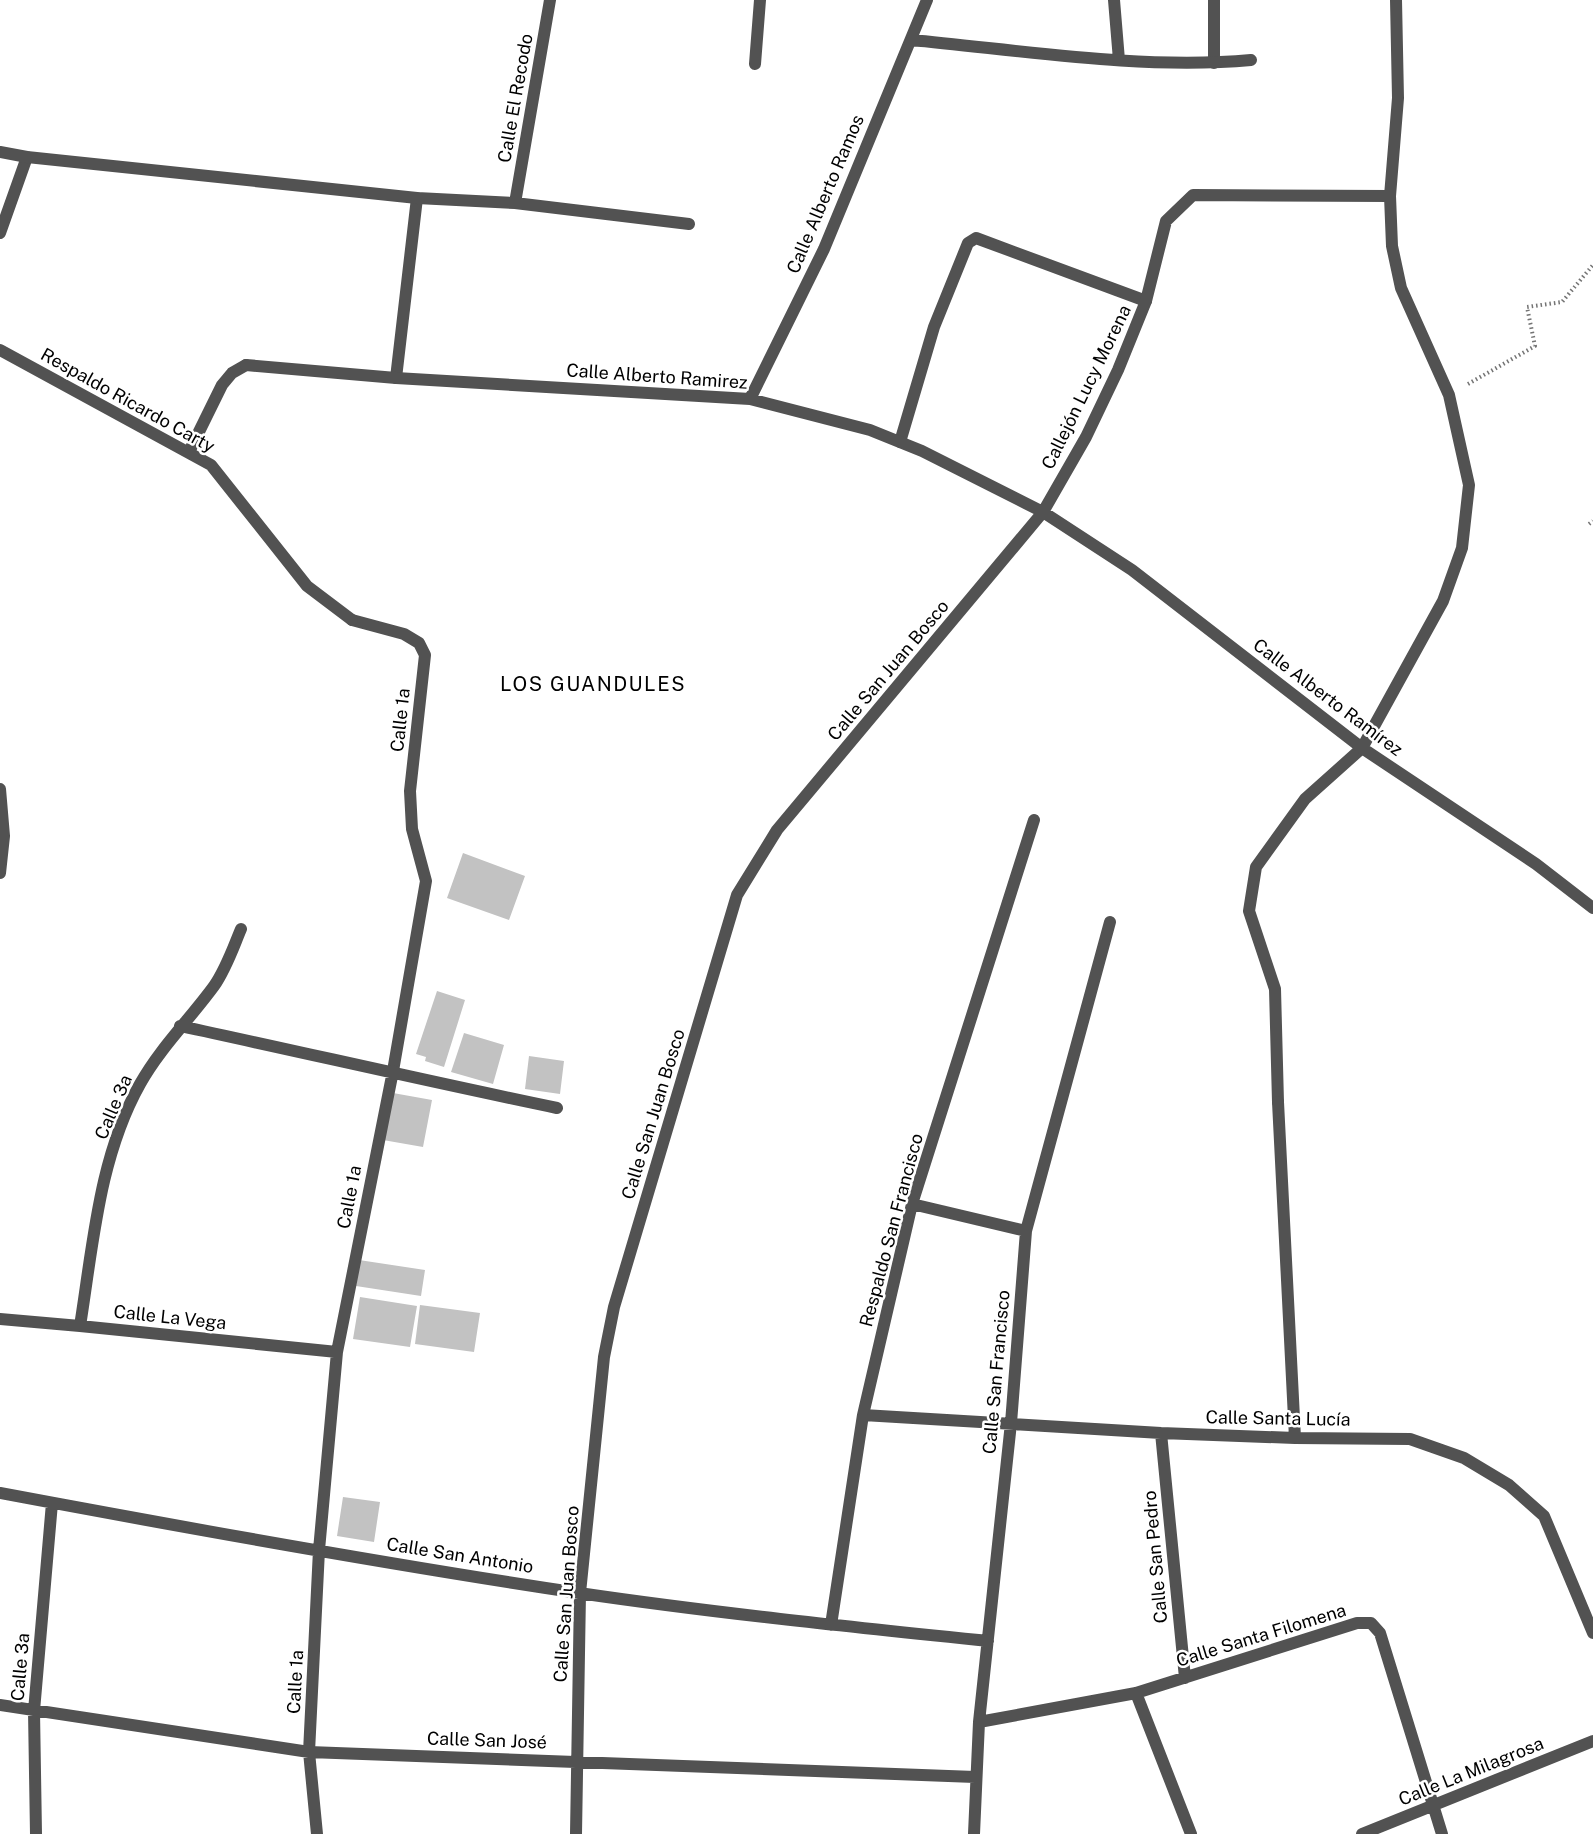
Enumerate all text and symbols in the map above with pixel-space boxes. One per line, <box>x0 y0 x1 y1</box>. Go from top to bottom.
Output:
street label: Calle El Recodo <box>493 32 537 164</box>
street label: Calle Alberto Ramos <box>782 111 868 277</box>
street label: Callejón Lucy Morena <box>1037 301 1135 473</box>
street label: Respaldo Ricardo Carty <box>37 343 219 457</box>
street label: Calle Alberto Ramirez <box>566 359 748 393</box>
street label: Calle San Juan Bosco <box>823 595 953 745</box>
street label: Calle Alberto Ramírez <box>1249 634 1407 760</box>
district label: LOS GUANDULES <box>500 672 686 696</box>
street label: Calle 1a <box>386 687 414 753</box>
street label: Calle San Juan Bosco <box>617 1026 689 1202</box>
street label: Calle 3a <box>90 1072 136 1142</box>
street label: Respaldo San Francisco <box>855 1131 927 1329</box>
street label: Calle 1a <box>333 1164 365 1230</box>
street label: Calle San Francisco <box>978 1289 1014 1455</box>
street label: Calle La Vega <box>113 1301 227 1333</box>
street label: Calle Santa Lucía <box>1205 1406 1351 1430</box>
street label: Calle San Pedro <box>1139 1490 1171 1624</box>
street label: Calle San Juan Bosco <box>549 1505 583 1683</box>
street label: Calle San Antonio <box>385 1533 535 1577</box>
street label: Calle Santa Filomena <box>1173 1599 1349 1671</box>
street label: Calle 3a <box>7 1632 33 1702</box>
street label: Calle 1a <box>283 1649 307 1715</box>
street label: Calle San José <box>427 1727 547 1753</box>
street label: Calle La Milagrosa <box>1395 1732 1547 1810</box>

